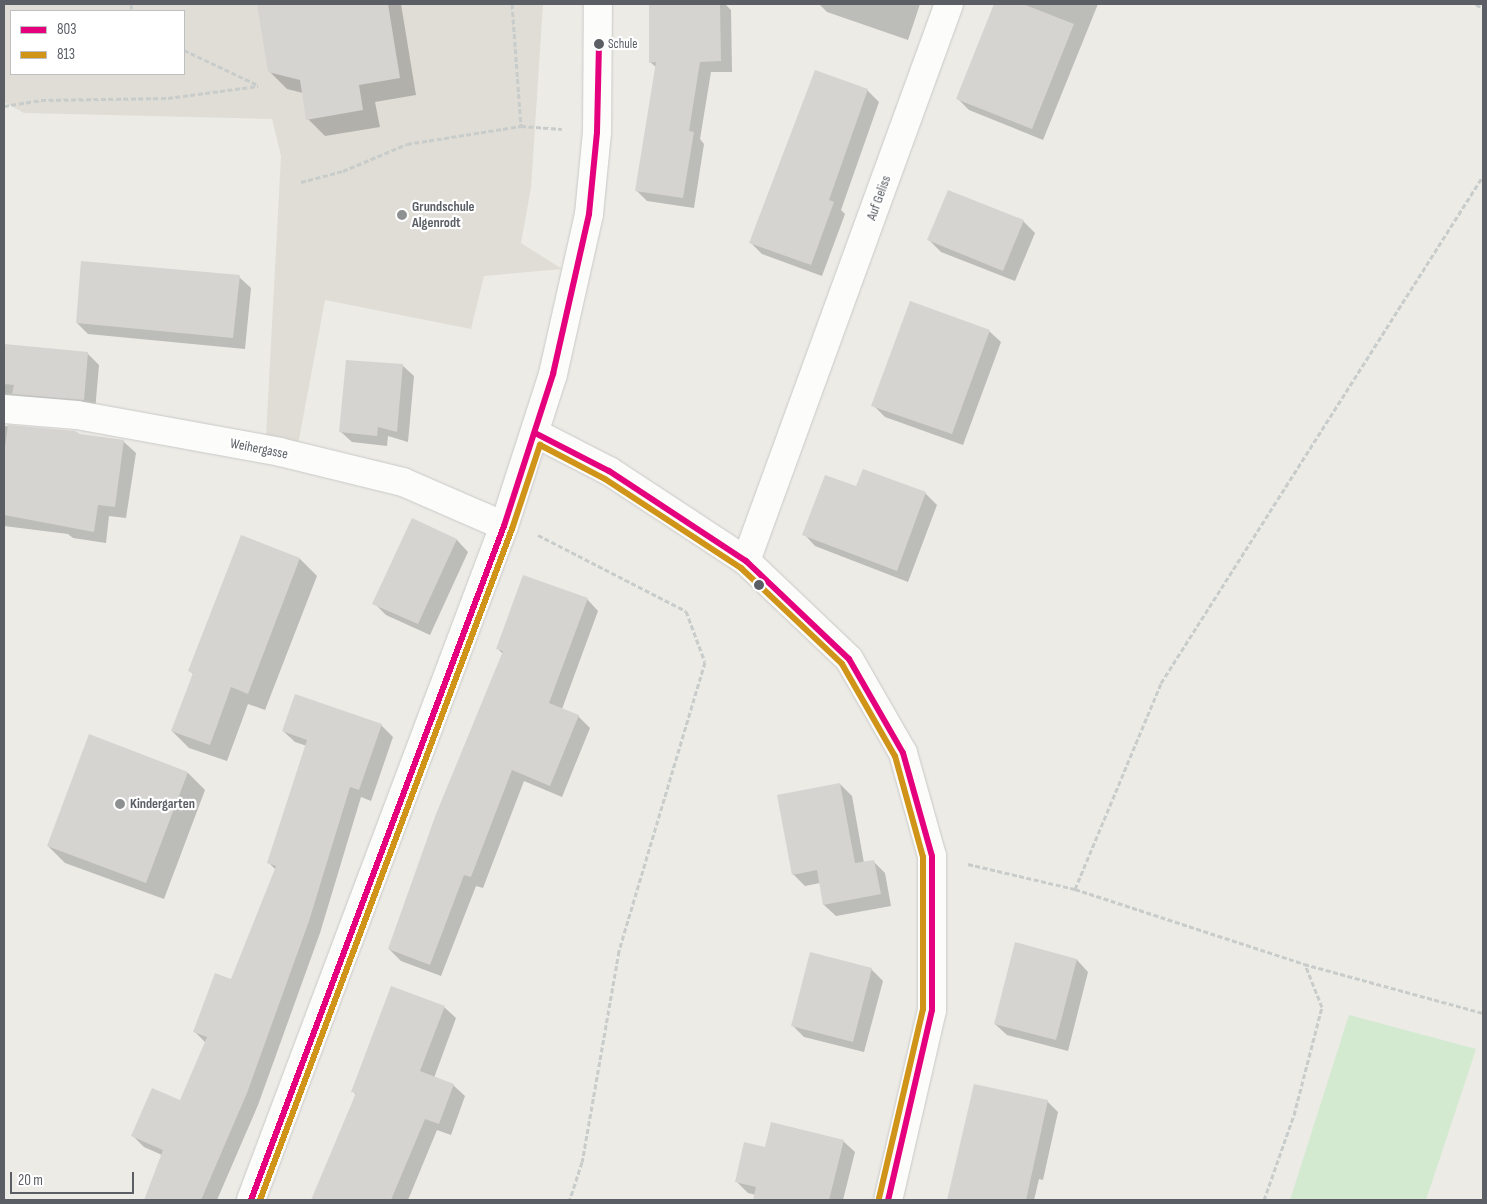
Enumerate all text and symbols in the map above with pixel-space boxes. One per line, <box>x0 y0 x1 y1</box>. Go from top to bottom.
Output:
legend <box>10 10 185 75</box>
text: 803 <box>57 20 77 39</box>
place label: Schule <box>608 36 637 52</box>
marker: Schule <box>594 39 604 49</box>
text: 813 <box>57 45 75 64</box>
street label: Auf Geliss <box>863 173 895 223</box>
place label: Grundschule Algenrodt <box>412 199 475 232</box>
marker: Grundschule Algenrodt <box>396 209 408 221</box>
street label: Weihergasse <box>229 435 289 463</box>
unlabelled marker <box>754 580 764 590</box>
place label: Kindergarten <box>130 796 195 812</box>
marker: Kindergarten <box>114 798 126 810</box>
scale bar <box>12 1162 136 1194</box>
text: 20 m <box>18 1171 43 1190</box>

